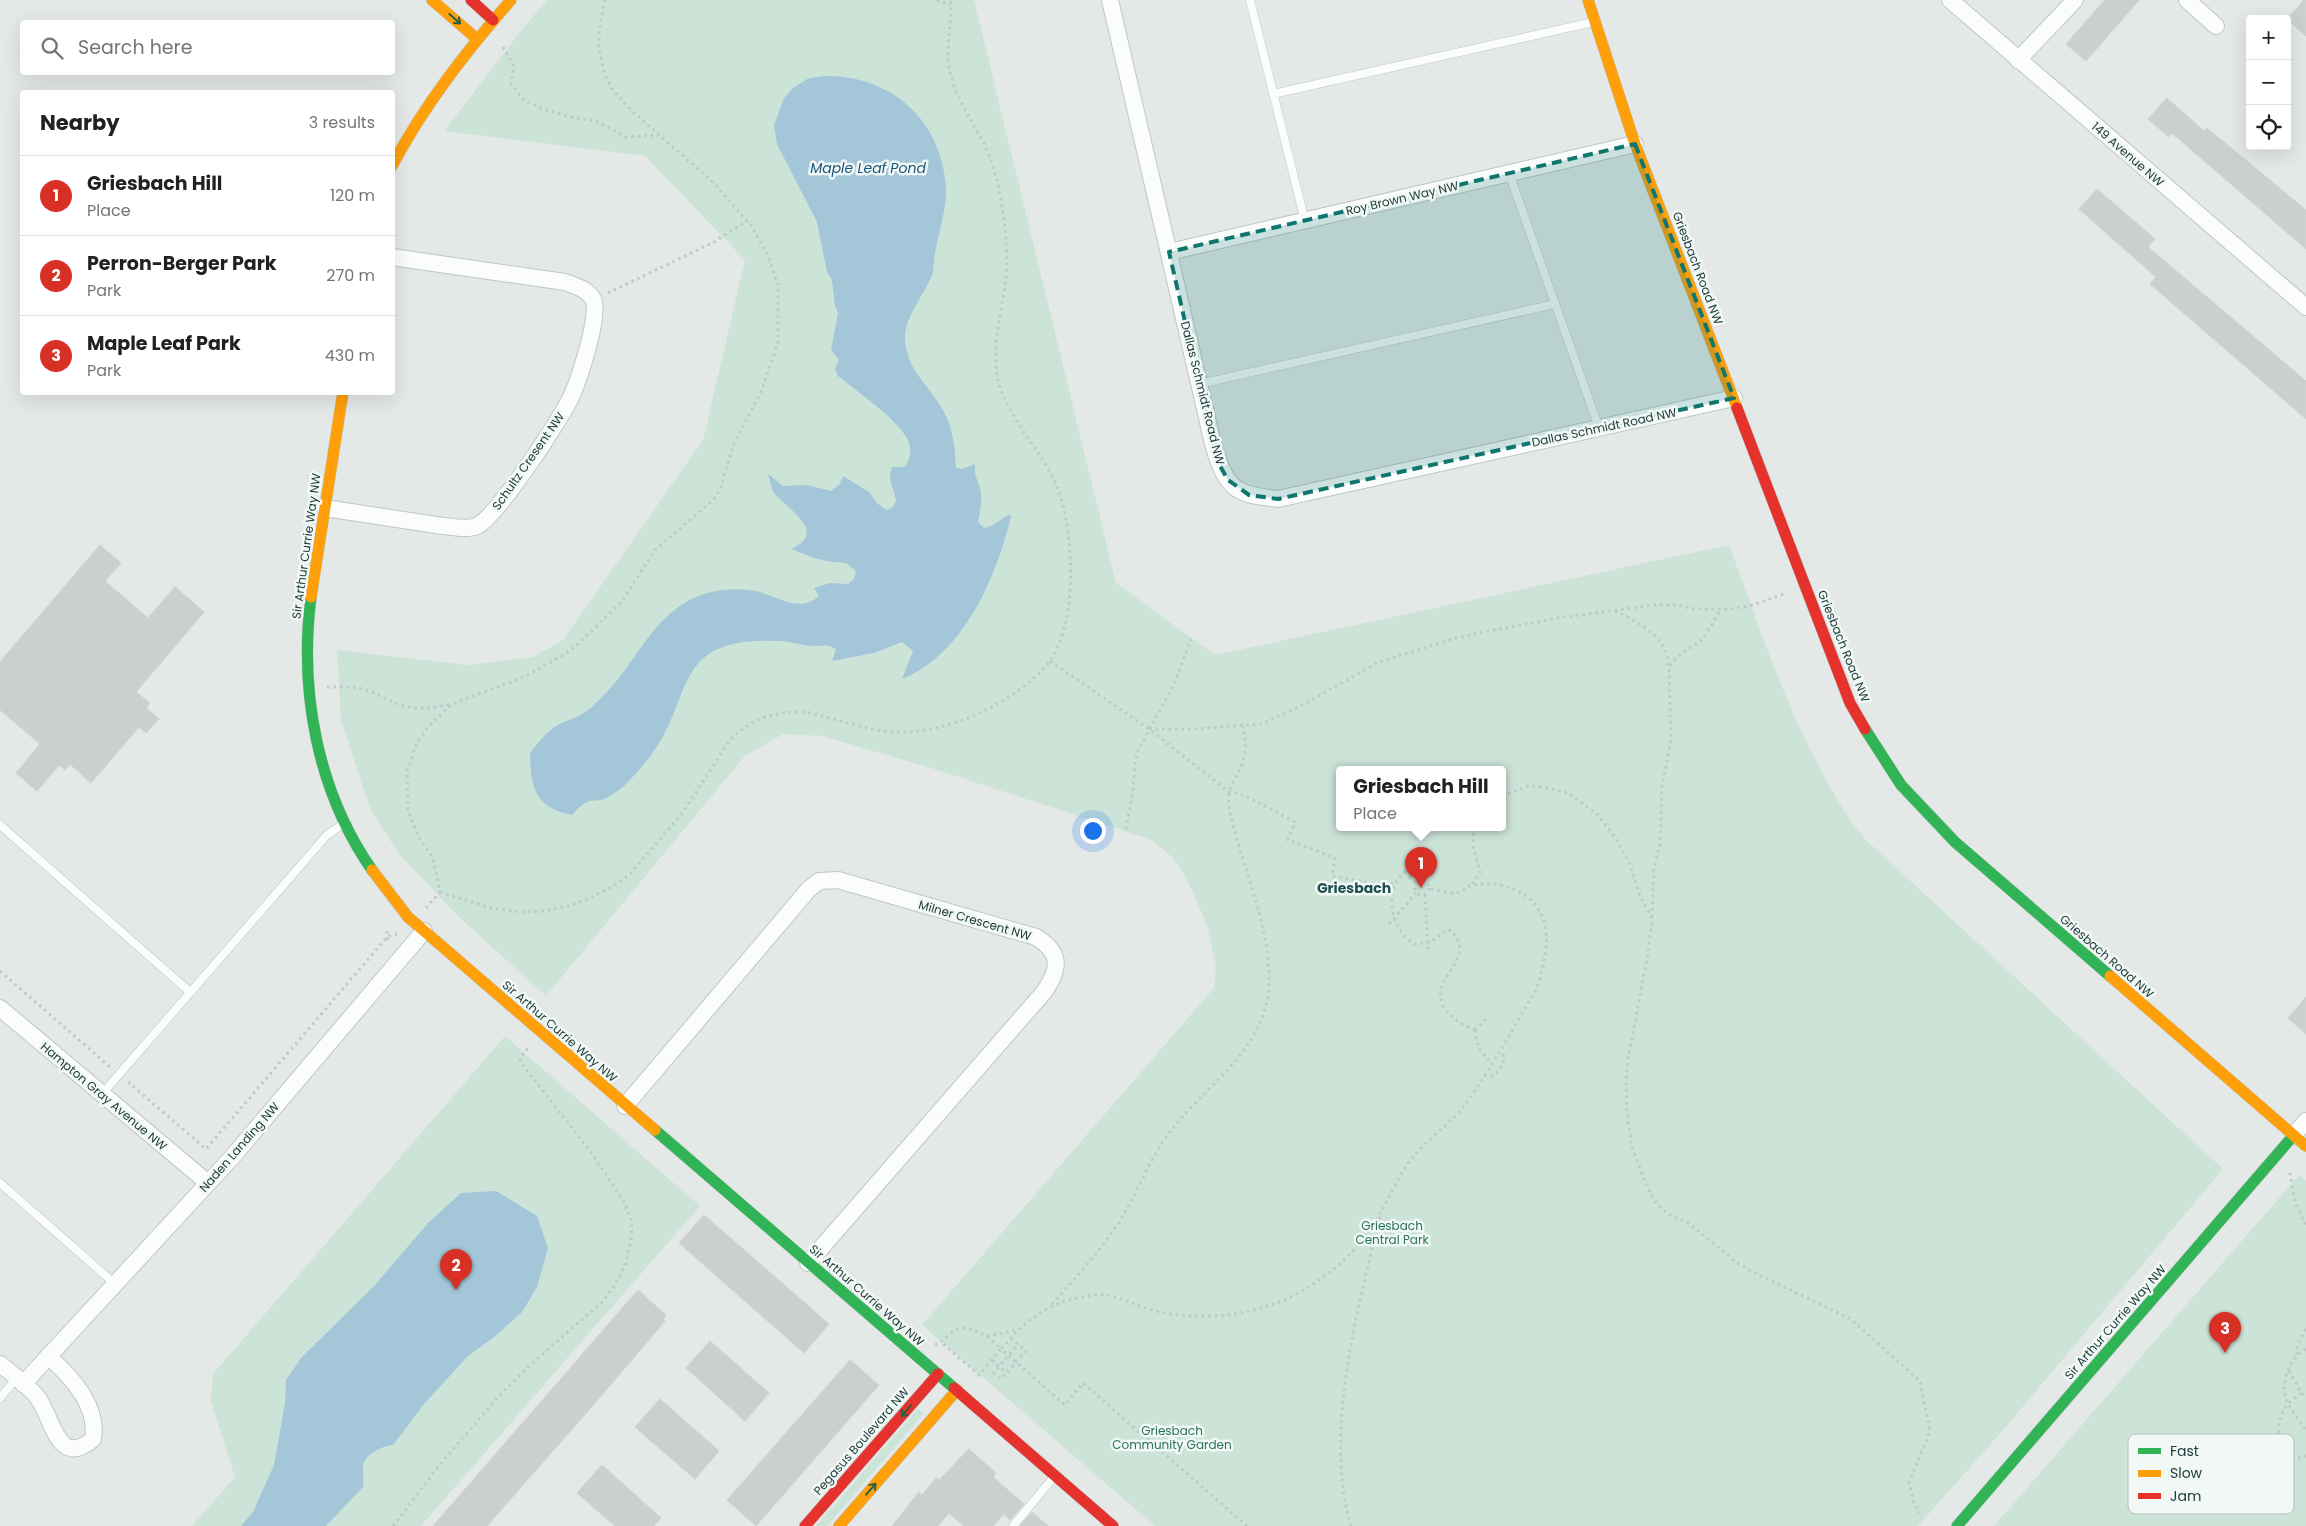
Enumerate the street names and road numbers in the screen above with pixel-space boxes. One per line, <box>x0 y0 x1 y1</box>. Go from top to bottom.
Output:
street label: 149 Avenue NW <box>2088 118 2168 190</box>
street label: Roy Brown Way NW <box>1344 177 1460 219</box>
street label: Griesbach Road NW <box>1669 209 1727 327</box>
street label: Dallas Schmidt Road NW <box>1177 319 1229 467</box>
street label: Dallas Schmidt Road NW <box>1530 403 1678 451</box>
street label: Schultz Cresent NW <box>488 408 568 513</box>
street label: Sir Arthur Currie Way NW <box>287 472 325 620</box>
street label: Griesbach Road NW <box>1814 587 1874 705</box>
street label: Milner Crescent NW <box>917 896 1034 944</box>
street label: Griesbach Road NW <box>2056 910 2158 1002</box>
street label: Sir Arthur Currie Way NW <box>499 976 621 1086</box>
street label: Hampton Gray Avenue NW <box>37 1038 171 1154</box>
street label: Naden Landing NW <box>195 1098 283 1196</box>
street label: Sir Arthur Currie Way NW <box>806 1240 928 1350</box>
street label: Sir Arthur Currie Way NW <box>2060 1261 2170 1383</box>
street label: Pegasus Boulevard NW <box>809 1383 913 1499</box>

